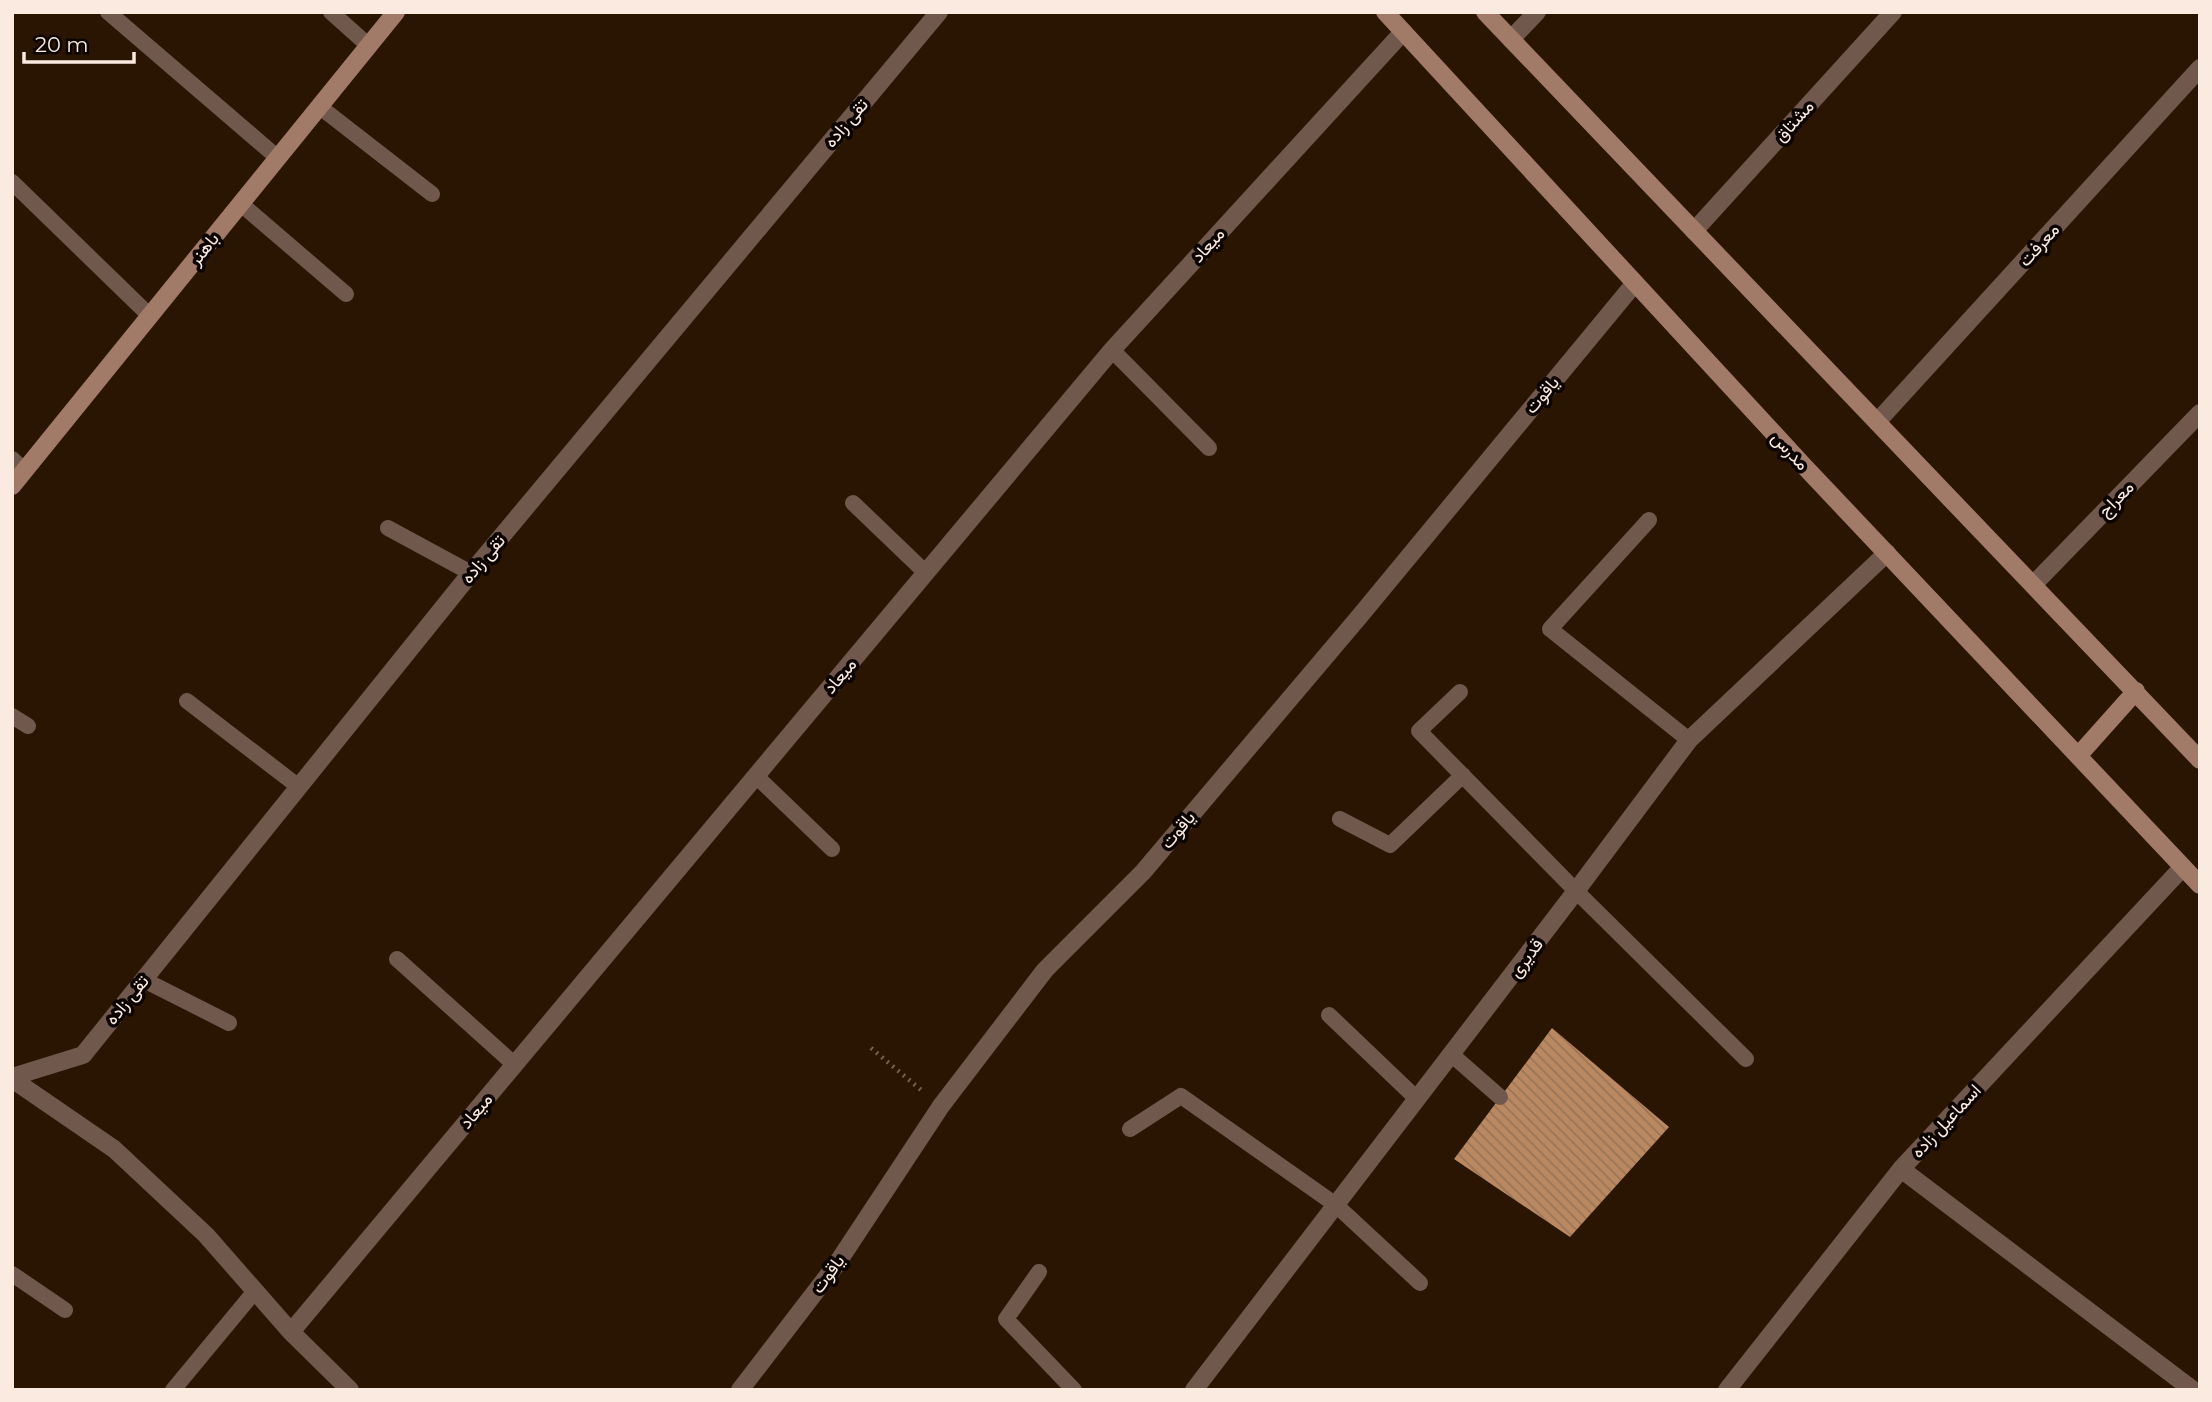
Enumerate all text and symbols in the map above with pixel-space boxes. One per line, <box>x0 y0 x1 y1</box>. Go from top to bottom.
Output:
scale bar <box>24 21 135 65</box>
text: 20 m <box>35 32 89 57</box>
street label: تقی زاده <box>819 94 873 152</box>
street label: مشتاق <box>1769 95 1819 147</box>
street label: معرفت <box>2014 219 2064 271</box>
street label: میعاد <box>1187 223 1229 267</box>
street label: باهنر <box>184 228 224 271</box>
street label: یاقوت <box>1520 372 1564 418</box>
street label: مدرس <box>1767 427 1813 475</box>
street label: معراج <box>2094 476 2139 522</box>
street label: تقی زاده <box>456 530 510 588</box>
street label: میعاد <box>819 654 861 698</box>
street label: یاقوت <box>1156 807 1200 853</box>
street label: قدیری <box>1504 934 1548 982</box>
street label: تقی زاده <box>100 971 154 1029</box>
street label: اسماعیل زاده <box>1906 1080 1986 1162</box>
street label: میعاد <box>455 1089 497 1133</box>
street label: یاقوت <box>807 1250 849 1298</box>

